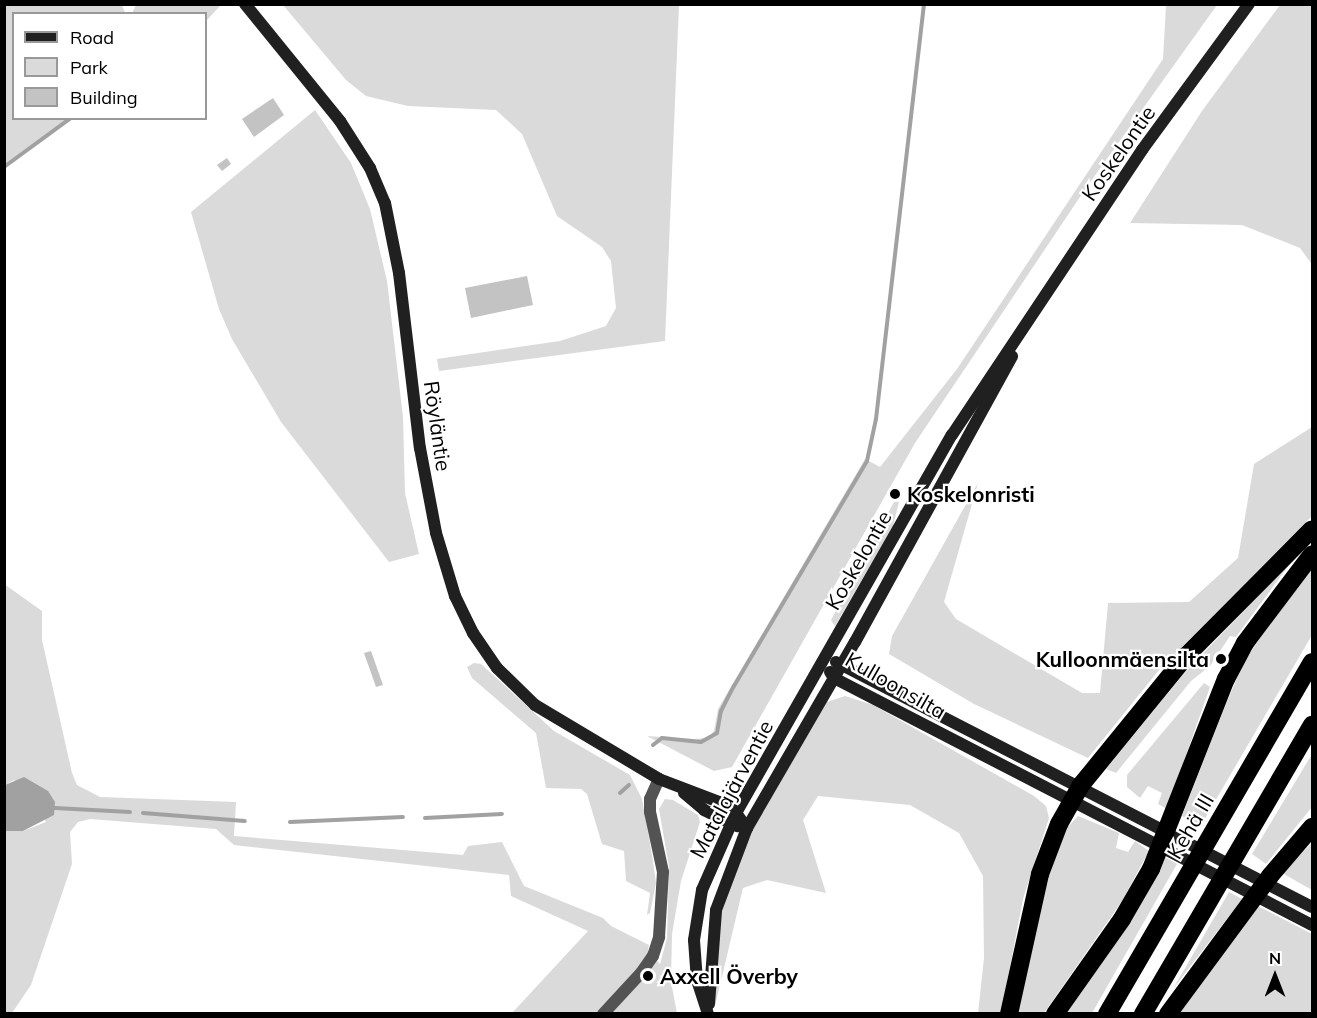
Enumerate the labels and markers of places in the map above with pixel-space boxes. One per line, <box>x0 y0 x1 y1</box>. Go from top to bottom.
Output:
place label: Koskelonristi <box>907 481 1035 507</box>
marker: Koskelonristi <box>888 487 902 501</box>
place label: Kulloonmäensilta <box>1036 646 1209 672</box>
marker: Kulloonmäensilta <box>1214 652 1228 666</box>
place label: Axxell Överby <box>660 963 798 989</box>
marker: Axxell Överby <box>641 969 655 983</box>

